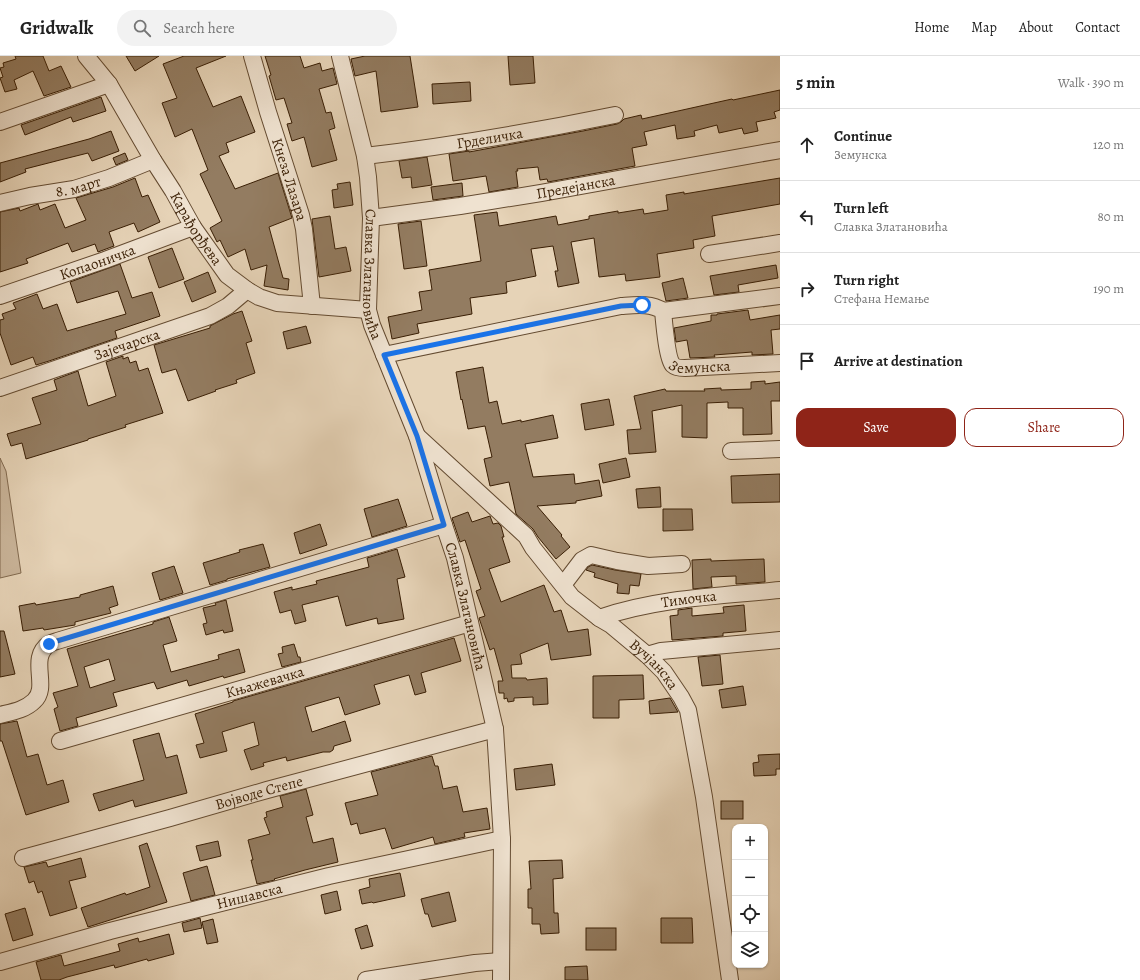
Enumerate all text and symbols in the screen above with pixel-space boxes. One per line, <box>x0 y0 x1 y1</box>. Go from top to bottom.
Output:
search box <box>117 10 397 46</box>
text: Gridwalk <box>20 15 93 41</box>
icon: search <box>131 17 153 39</box>
text: Search here <box>163 18 235 38</box>
text: Home <box>914 18 949 37</box>
text: Map <box>971 18 997 37</box>
text: About <box>1019 18 1053 37</box>
text: Contact <box>1075 18 1120 37</box>
text: 5 min <box>796 71 835 94</box>
text: Walk · 390 m <box>1058 74 1124 91</box>
street label: Грделичка <box>455 123 524 153</box>
text: Continue <box>834 126 892 146</box>
icon: ahead <box>796 134 818 156</box>
street label: Кнеза Лазара <box>267 135 312 223</box>
text: 120 m <box>1093 136 1124 153</box>
text: Земунска <box>834 146 887 163</box>
street label: Предејанска <box>534 170 617 204</box>
street label: 8. март <box>54 171 104 202</box>
street label: Карађорђева <box>165 188 227 269</box>
text: Turn left <box>834 198 889 218</box>
icon: left <box>796 206 818 228</box>
street label: Славка Златановића <box>358 208 387 343</box>
text: 80 m <box>1097 208 1124 225</box>
text: Славка Златановића <box>834 218 948 235</box>
street label: Копаоничка <box>57 240 138 285</box>
text: Turn right <box>834 270 899 290</box>
icon: right <box>796 278 818 300</box>
text: 190 m <box>1093 280 1124 297</box>
text: Стефана Немање <box>834 290 930 307</box>
route start <box>633 296 651 314</box>
street label: Зајечарска <box>91 324 162 365</box>
icon: arrive <box>796 350 818 372</box>
text: Arrive at destination <box>834 351 963 371</box>
street label: Земунска <box>664 355 731 378</box>
button: Save <box>796 408 956 447</box>
button: Share <box>964 408 1124 447</box>
street label: Славка Златановића <box>440 539 491 673</box>
street label: Тимочка <box>660 586 718 613</box>
route end <box>40 635 58 653</box>
street label: Вучјанска <box>625 635 683 694</box>
street label: Књажевачка <box>223 661 306 703</box>
street label: Војводе Степе <box>213 771 305 814</box>
map controls <box>732 824 768 968</box>
button: + <box>732 824 768 860</box>
button: − <box>732 860 768 896</box>
street label: Нишавска <box>214 878 285 914</box>
button: locate <box>732 896 768 932</box>
button: layers <box>732 932 768 968</box>

